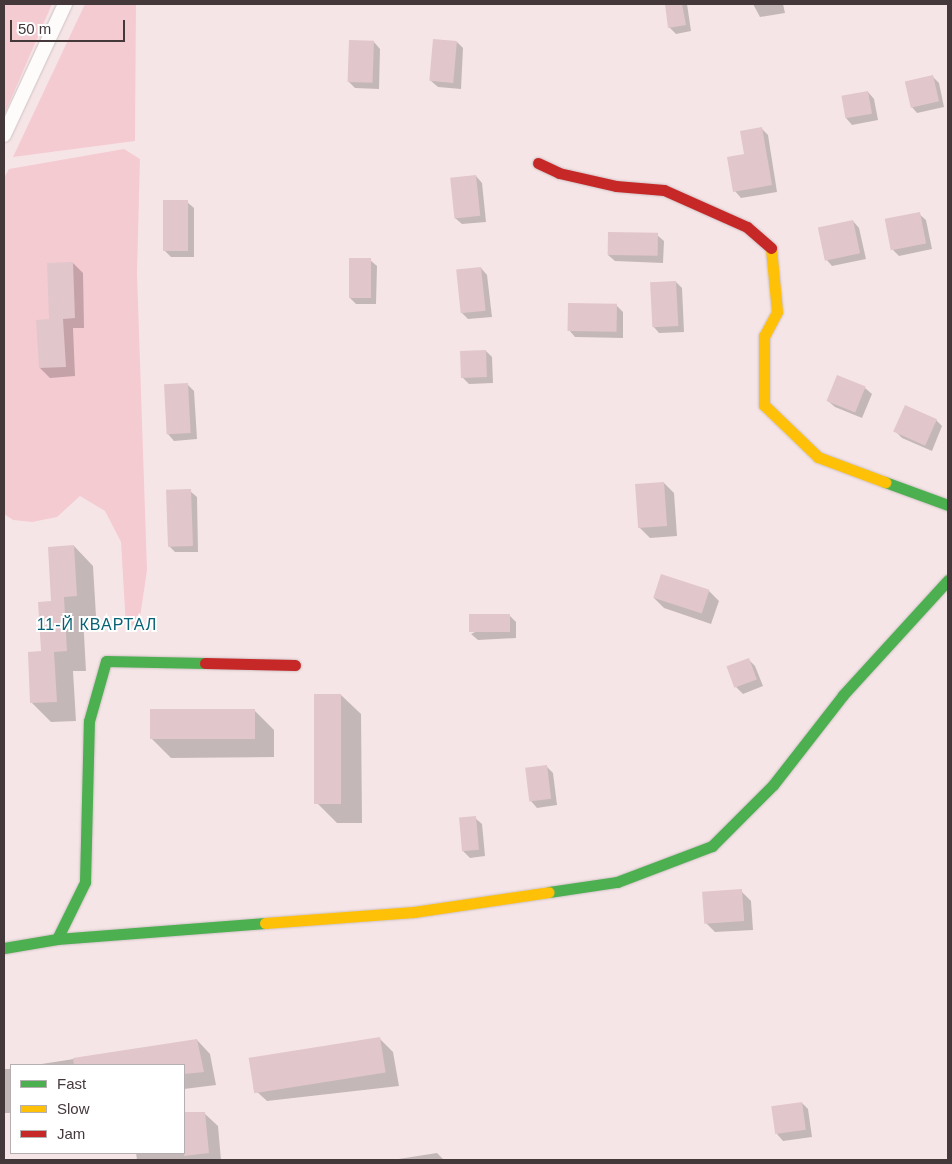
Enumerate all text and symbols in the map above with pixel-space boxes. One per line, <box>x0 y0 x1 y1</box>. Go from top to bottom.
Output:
scale bar <box>12 10 128 42</box>
text: 50 m <box>18 20 51 37</box>
district label: 11-Й КВАРТАЛ <box>35 615 159 635</box>
legend <box>10 1064 185 1154</box>
text: Fast <box>57 1075 86 1092</box>
text: Slow <box>57 1100 90 1117</box>
text: Jam <box>57 1125 85 1142</box>

